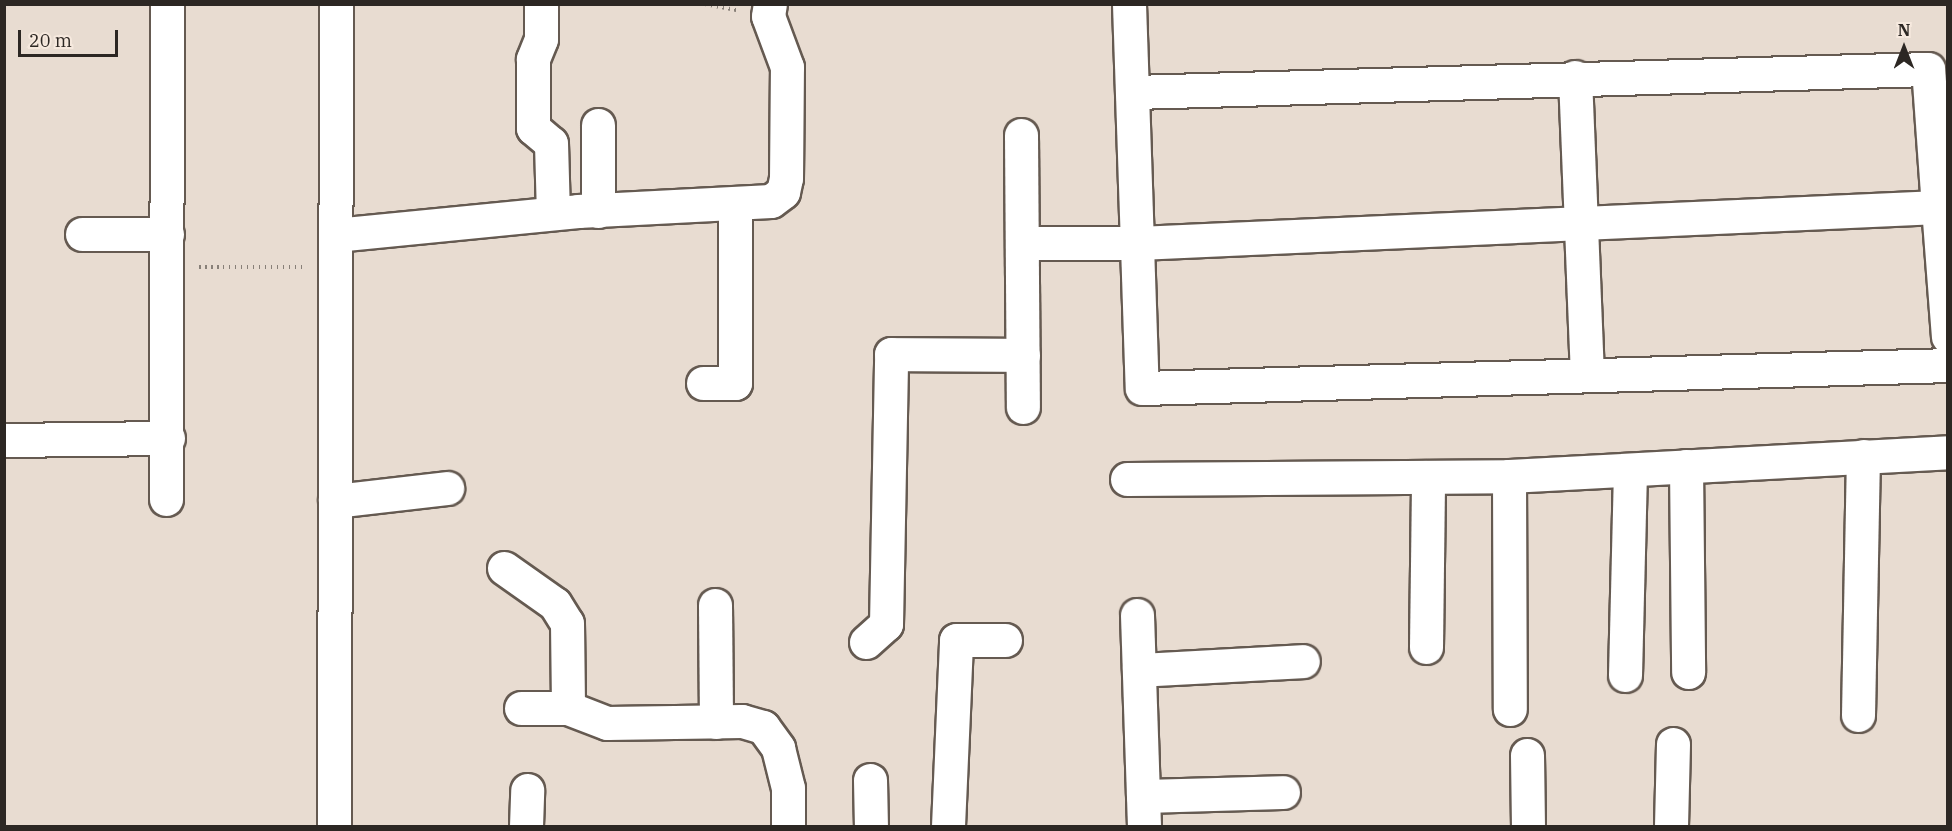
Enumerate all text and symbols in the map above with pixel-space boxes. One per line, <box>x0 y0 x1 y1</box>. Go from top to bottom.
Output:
scale bar <box>21 18 122 56</box>
north arrow <box>1874 18 1934 78</box>
text: N <box>1898 20 1910 40</box>
text: 20 m <box>29 29 72 52</box>

